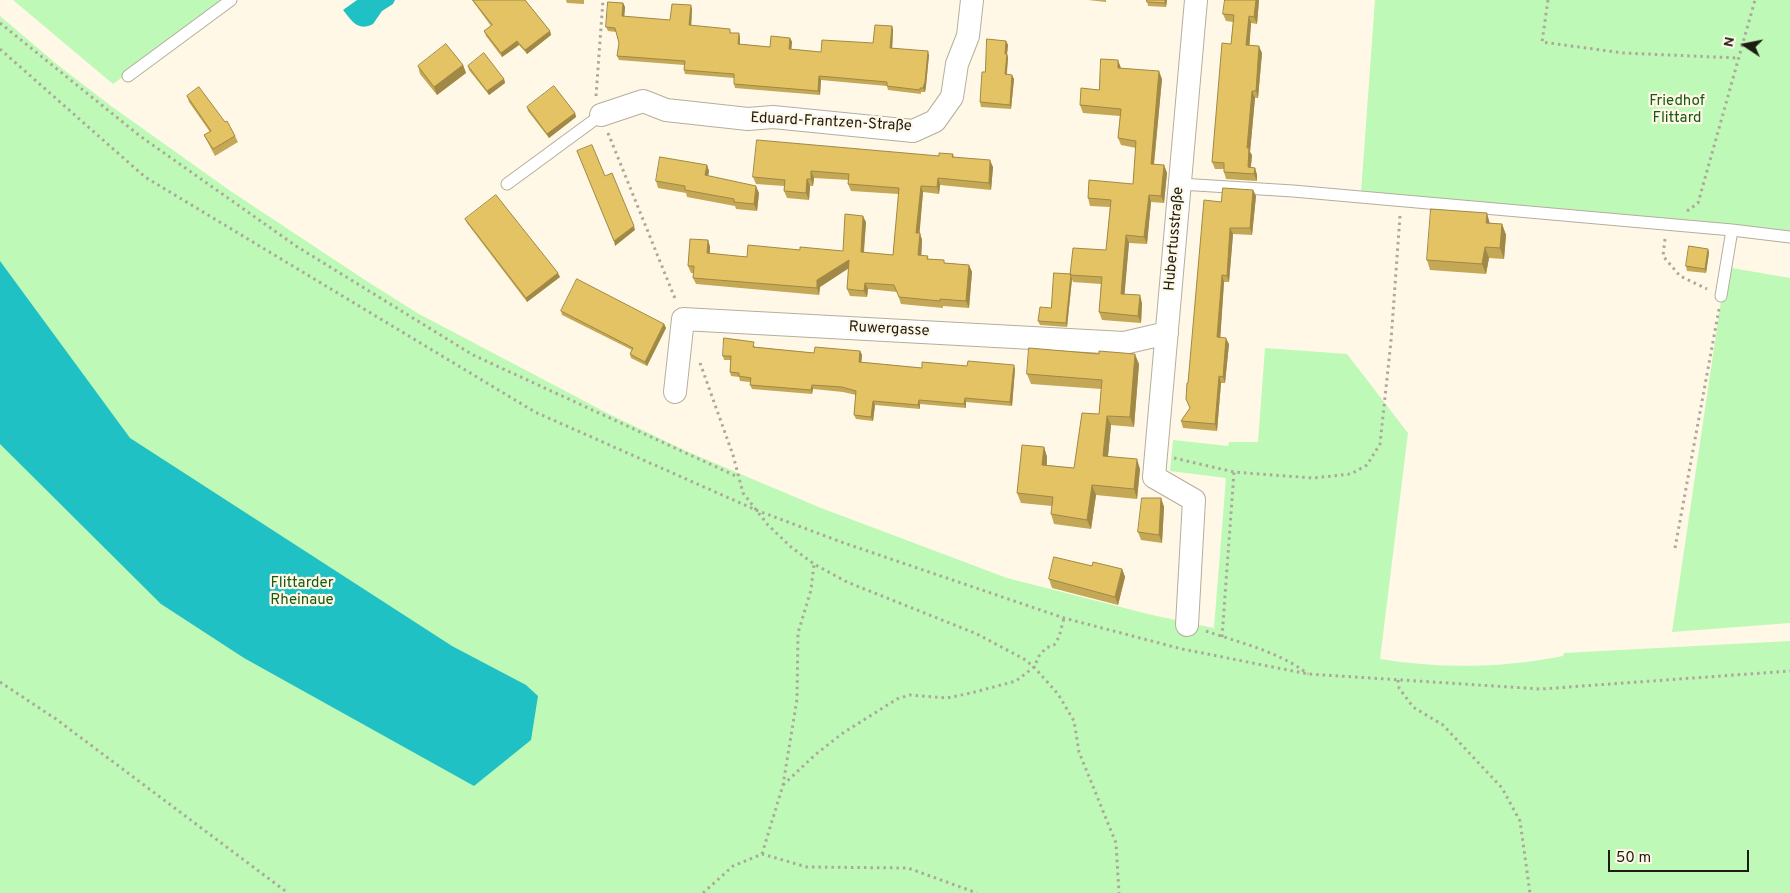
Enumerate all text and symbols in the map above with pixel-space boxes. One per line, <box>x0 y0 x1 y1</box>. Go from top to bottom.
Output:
north arrow <box>1720 20 1770 70</box>
text: N <box>1720 35 1739 49</box>
park label: Friedhof Flittard <box>1649 93 1705 128</box>
street label: Eduard-Frantzen-Straße <box>750 110 912 136</box>
street label: Hubertusstraße <box>1161 186 1189 292</box>
street label: Ruwergasse <box>848 319 930 341</box>
park label: Flittarder Rheinaue <box>270 575 334 610</box>
scale bar <box>1610 840 1751 872</box>
text: 50 m <box>1616 849 1651 868</box>

